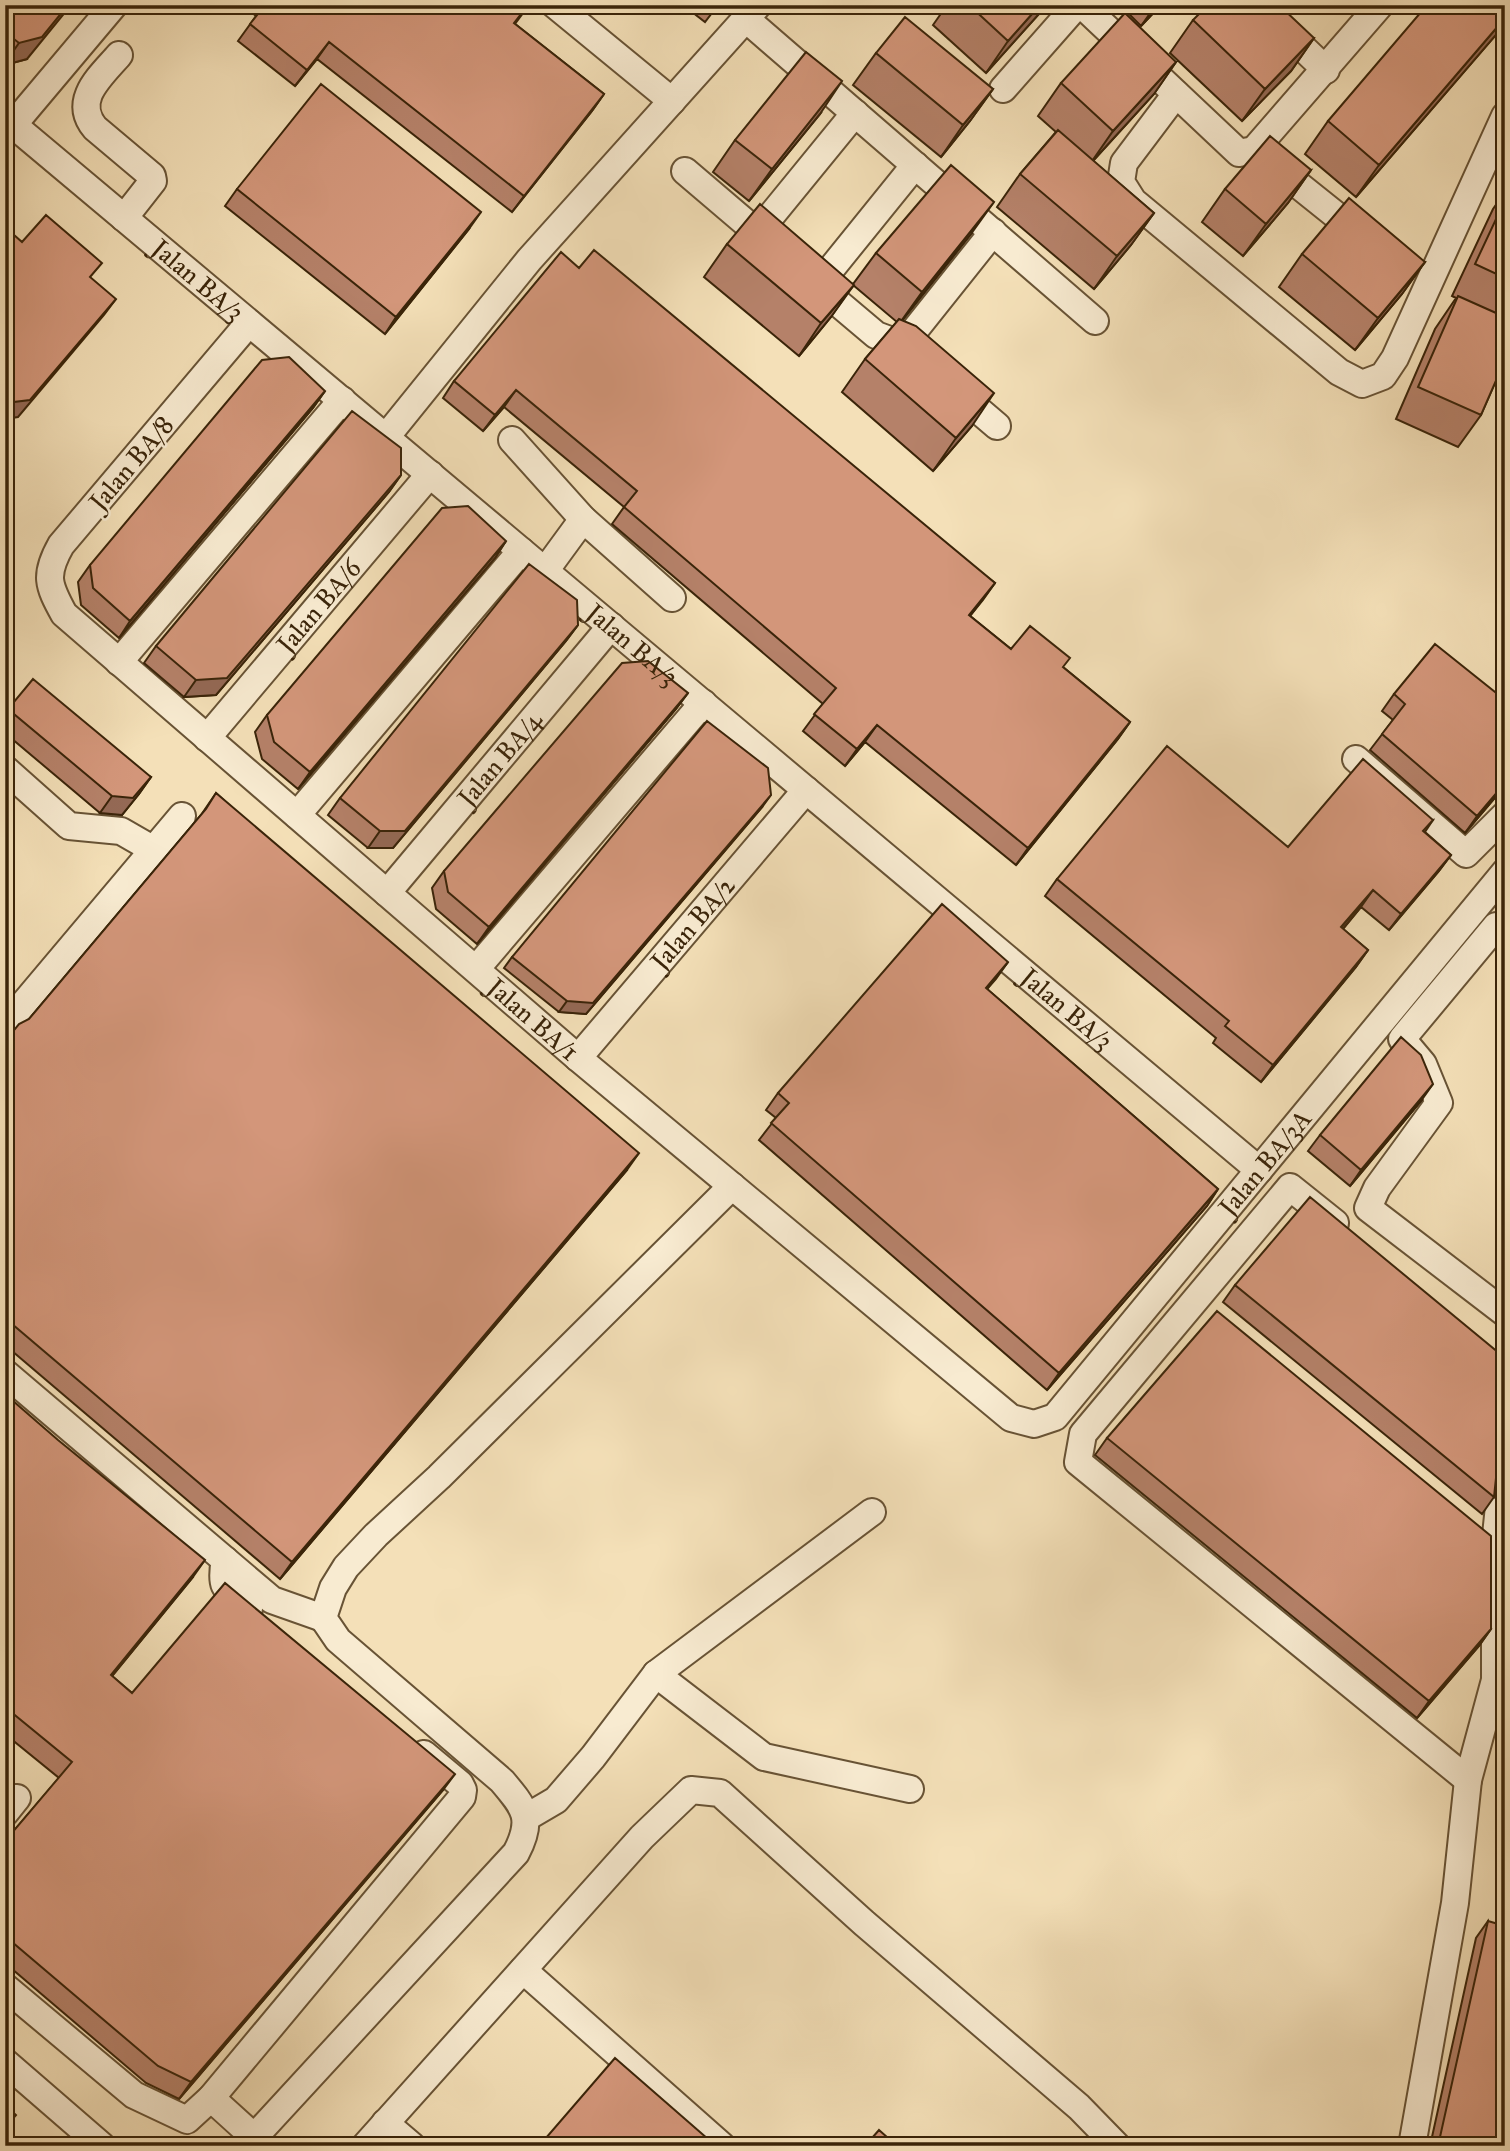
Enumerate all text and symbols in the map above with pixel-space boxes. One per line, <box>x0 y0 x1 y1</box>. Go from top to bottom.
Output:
street label: Jalan BA/3 <box>143 230 251 328</box>
street label: Jalan BA/8 <box>80 409 180 519</box>
street label: Jalan BA/6 <box>268 552 368 662</box>
street label: Jalan BA/3 <box>577 595 685 692</box>
street label: Jalan BA/4 <box>449 705 549 815</box>
street label: Jalan BA/2 <box>642 870 742 979</box>
street label: Jalan BA/3 <box>1012 959 1120 1057</box>
street label: Jalan BA/1 <box>479 969 585 1068</box>
street label: Jalan BA/3A <box>1210 1103 1318 1225</box>

